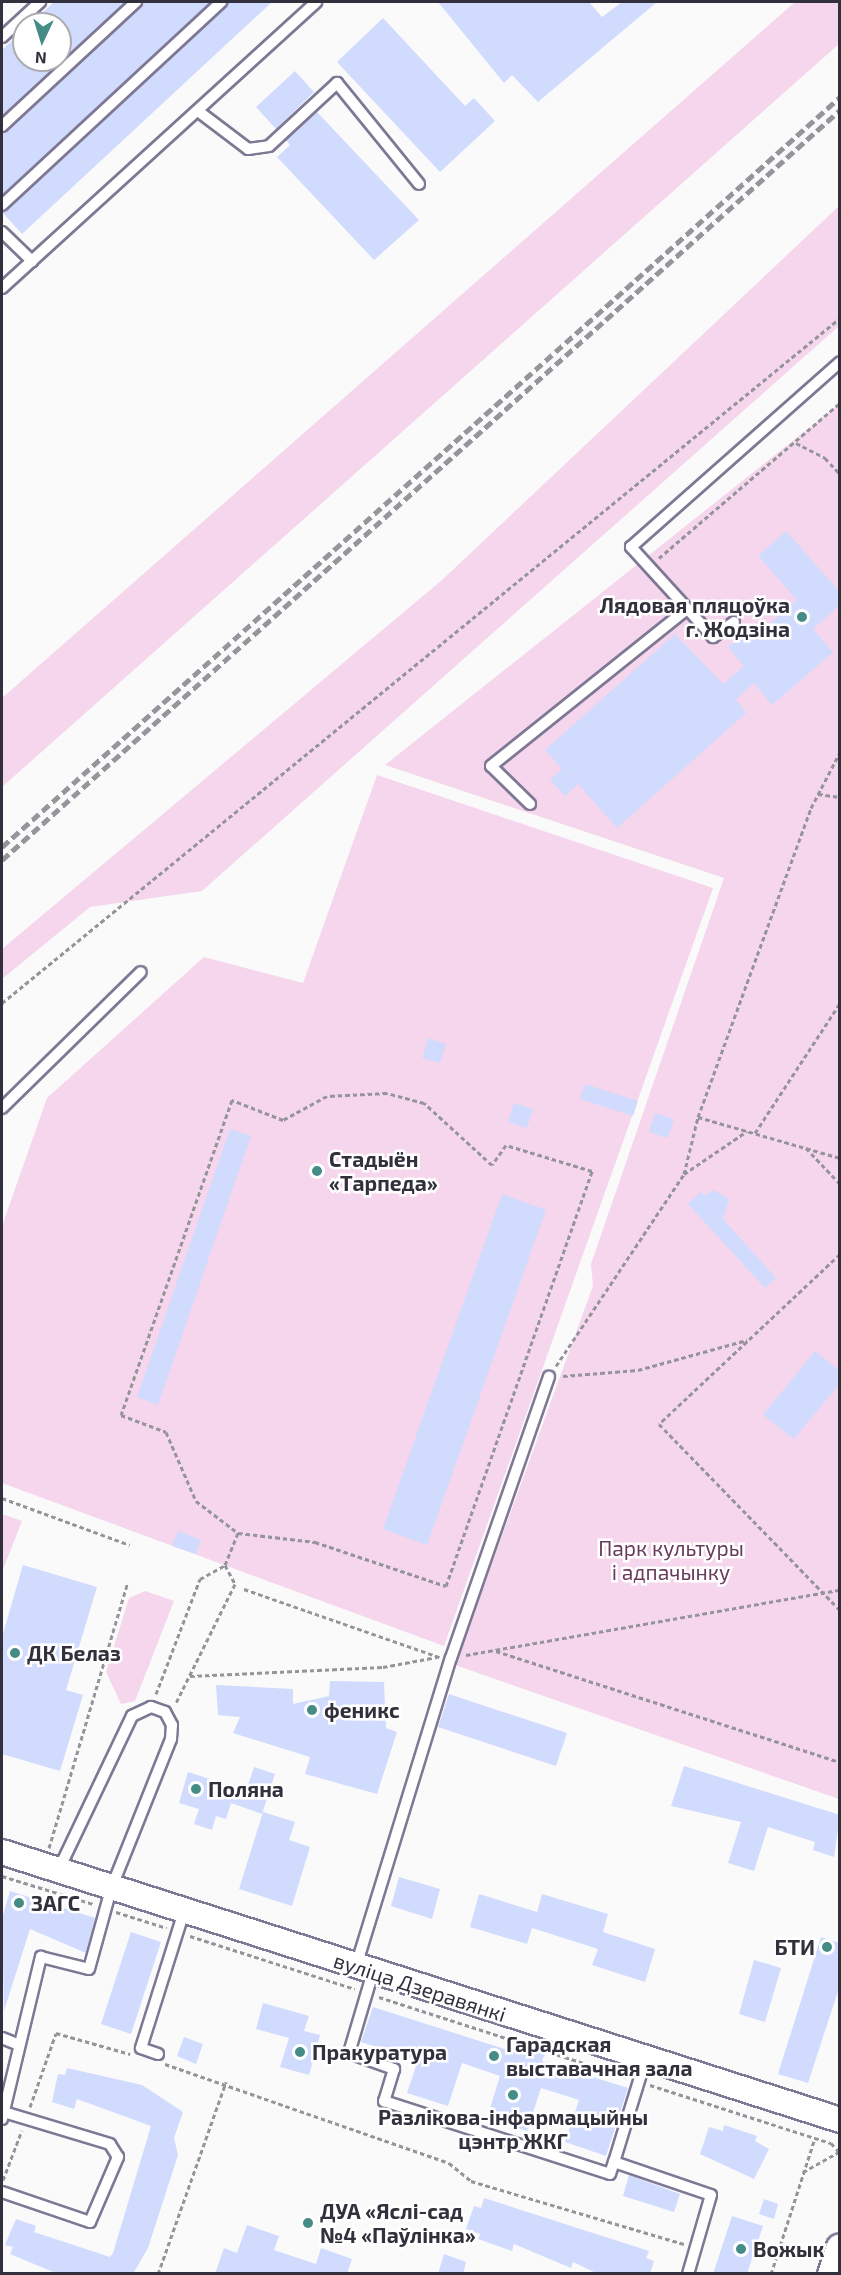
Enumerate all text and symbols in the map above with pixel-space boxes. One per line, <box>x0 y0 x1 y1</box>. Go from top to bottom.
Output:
north arrow <box>12 12 72 72</box>
text: N <box>34 49 47 68</box>
place label: Лядовая пляцоўка г. Жодзіна <box>600 592 790 642</box>
marker: Лядовая пляцоўка г. Жодзіна <box>795 610 809 624</box>
place label: Стадыён «Тарпеда» <box>329 1146 438 1196</box>
marker: Стадыён «Тарпеда» <box>310 1164 324 1178</box>
park label: Парк культуры і адпачынку <box>598 1535 744 1585</box>
place label: ДК Белаз <box>27 1640 121 1666</box>
marker: ДК Белаз <box>8 1646 22 1660</box>
place label: феникс <box>324 1697 400 1723</box>
marker: феникс <box>305 1703 319 1717</box>
place label: Поляна <box>208 1776 284 1802</box>
marker: Поляна <box>189 1782 203 1796</box>
place label: ЗАГС <box>31 1890 80 1916</box>
marker: ЗАГС <box>12 1896 26 1910</box>
place label: БТИ <box>774 1934 815 1960</box>
marker: БТИ <box>820 1940 834 1954</box>
street label: вуліца Дзеравянкі <box>331 1947 509 2027</box>
place label: Гарадская выставачная зала <box>506 2031 693 2081</box>
place label: Пракуратура <box>312 2039 447 2065</box>
marker: Пракуратура <box>293 2045 307 2059</box>
marker: Гарадская выставачная зала <box>487 2049 501 2063</box>
marker: Разлікова-інфармацыйны цэнтр ЖКГ <box>506 2088 520 2102</box>
place label: Разлікова-інфармацыйны цэнтр ЖКГ <box>378 2104 648 2154</box>
place label: ДУА «Яслі-сад №4 «Паўлінка» <box>320 2198 476 2248</box>
marker: ДУА «Яслі-сад №4 «Паўлінка» <box>301 2216 315 2230</box>
place label: Вожык <box>753 2236 824 2262</box>
marker: Вожык <box>734 2242 748 2256</box>

